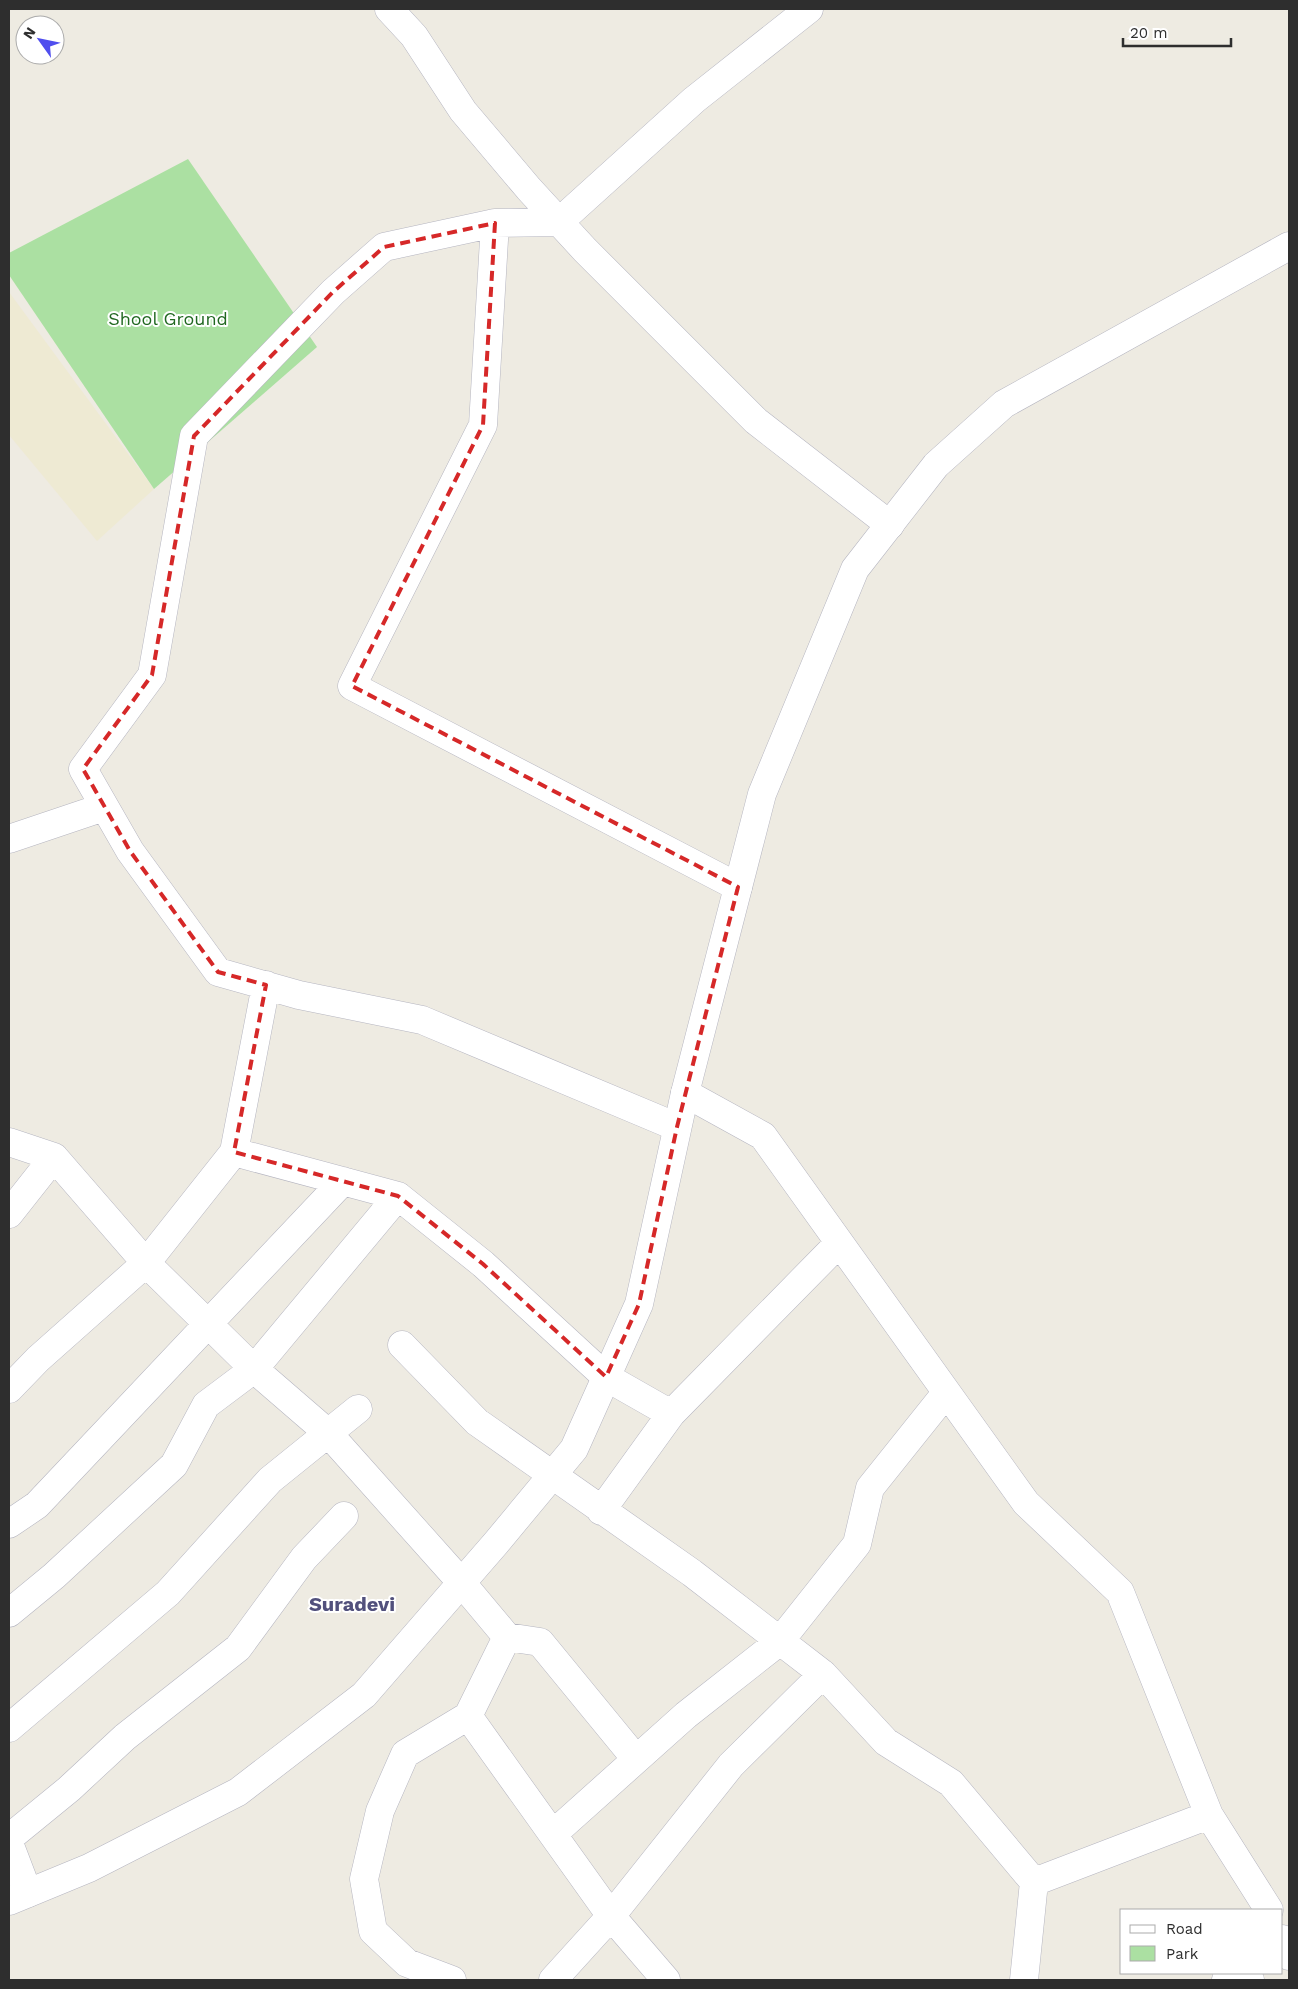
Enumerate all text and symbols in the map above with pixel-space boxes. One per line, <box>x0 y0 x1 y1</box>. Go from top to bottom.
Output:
north arrow <box>15 15 65 65</box>
scale bar <box>1123 15 1230 47</box>
text: N <box>20 24 39 42</box>
text: 20 m <box>1130 24 1168 42</box>
park label: Shool Ground <box>108 308 228 329</box>
district label: Suradevi <box>309 1592 395 1616</box>
legend <box>1120 1909 1283 1974</box>
text: Road <box>1166 1920 1203 1938</box>
text: Park <box>1166 1945 1199 1963</box>

